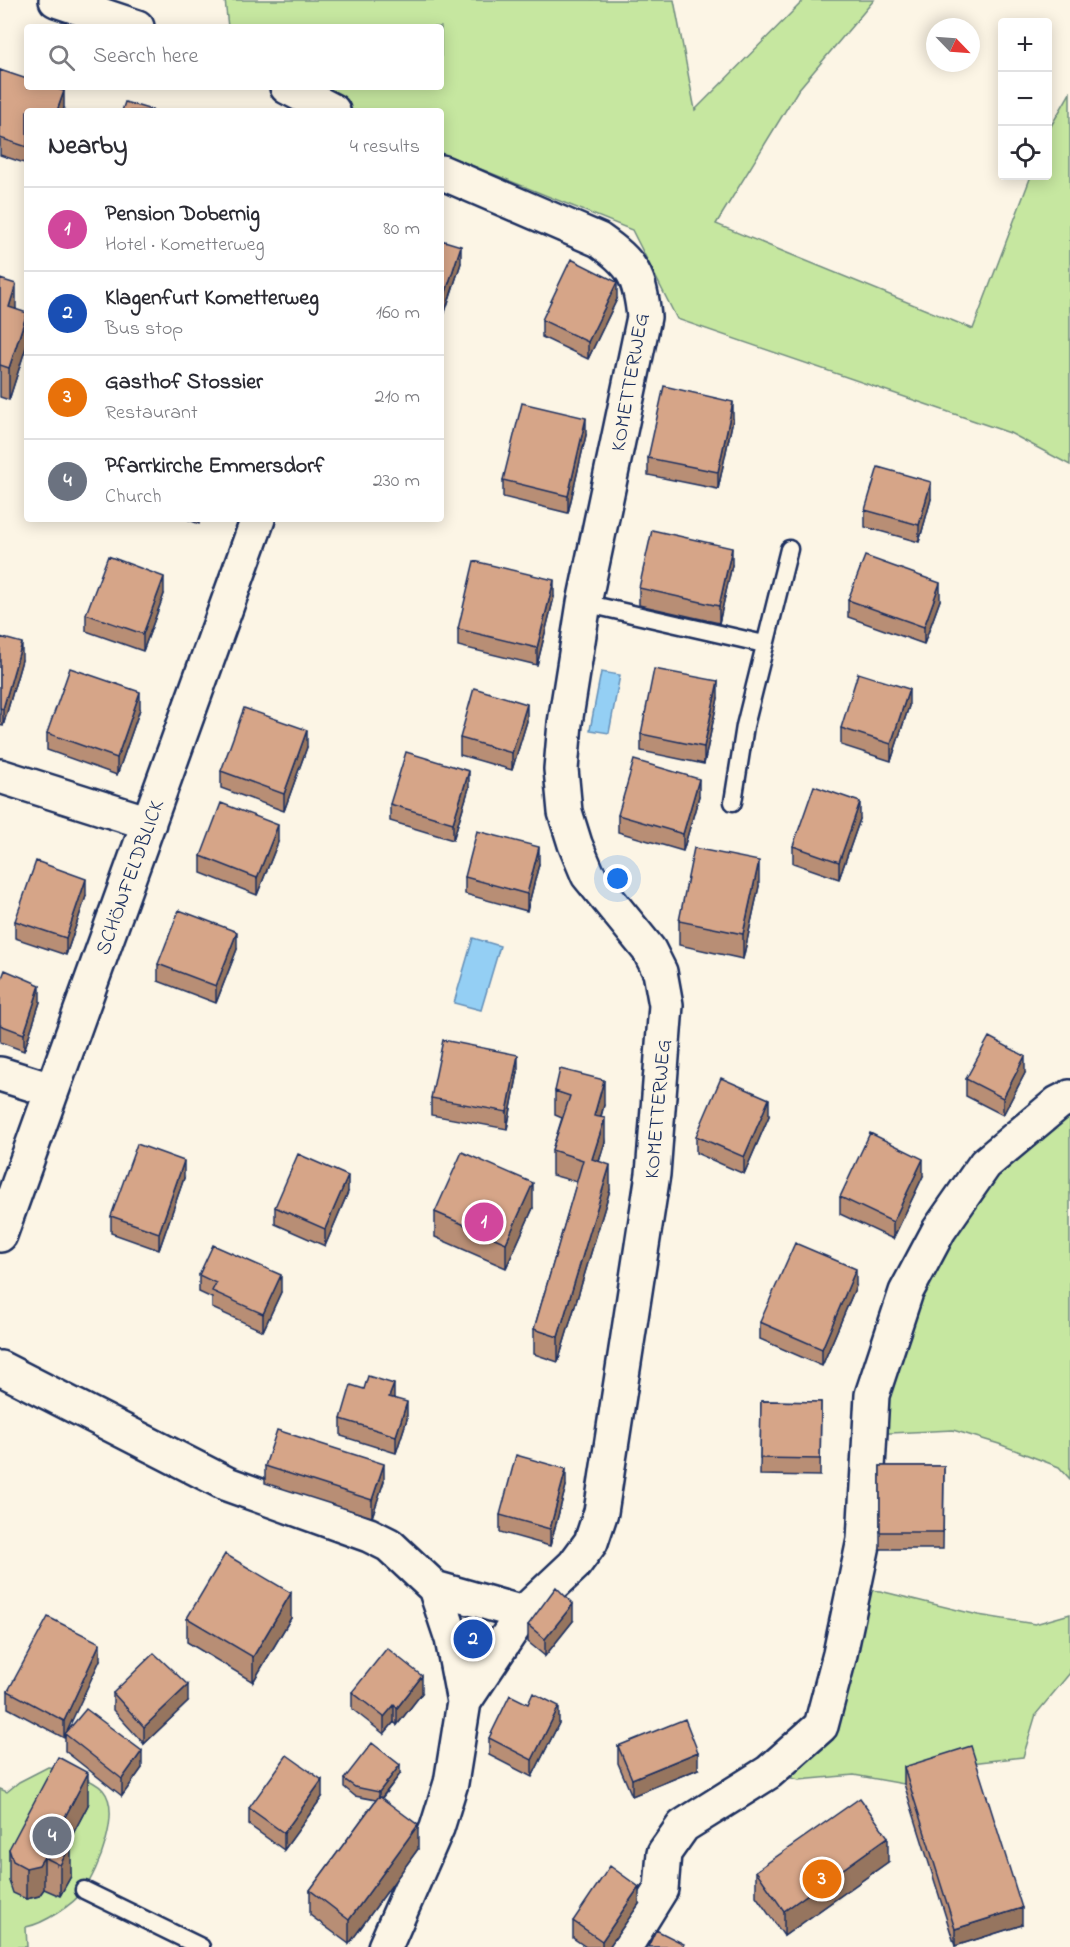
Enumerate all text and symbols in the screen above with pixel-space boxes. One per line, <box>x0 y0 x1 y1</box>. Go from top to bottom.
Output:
north arrow <box>926 18 980 72</box>
map controls <box>998 18 1052 180</box>
button: + <box>998 18 1052 72</box>
search box <box>24 24 444 90</box>
icon: search <box>45 41 78 74</box>
text: Search here <box>93 41 198 73</box>
button: − <box>998 72 1052 126</box>
button: locate <box>998 126 1052 180</box>
text: Nearby <box>48 128 127 166</box>
text: 4 results <box>350 133 420 162</box>
text: Pension Dobernig <box>105 199 260 231</box>
text: 1 <box>64 215 71 244</box>
text: 80 m <box>383 215 420 244</box>
text: Hotel · Kometterweg <box>105 231 265 260</box>
text: Klagenfurt Kometterweg <box>105 283 319 315</box>
text: 2 <box>63 299 72 328</box>
text: 160 m <box>376 299 420 328</box>
street label: KOMETTERWEG <box>604 311 658 454</box>
text: Bus stop <box>105 315 183 344</box>
text: Gasthof Stossier <box>105 367 263 399</box>
text: 3 <box>63 383 72 412</box>
text: 210 m <box>375 383 420 412</box>
text: Restaurant <box>105 399 198 428</box>
text: Pfarrkirche Emmersdorf <box>105 451 324 483</box>
text: 4 <box>63 467 72 496</box>
text: 230 m <box>373 467 420 496</box>
text: Church <box>105 483 161 512</box>
street label: SCHÖNFELDBLICK <box>89 795 173 960</box>
your location <box>603 864 632 893</box>
street label: KOMETTERWEG <box>638 1038 680 1180</box>
pin: 1 <box>464 1200 504 1244</box>
pin: 2 <box>454 1616 492 1662</box>
pin: 4 <box>32 1814 72 1858</box>
pin: 3 <box>802 1856 842 1902</box>

